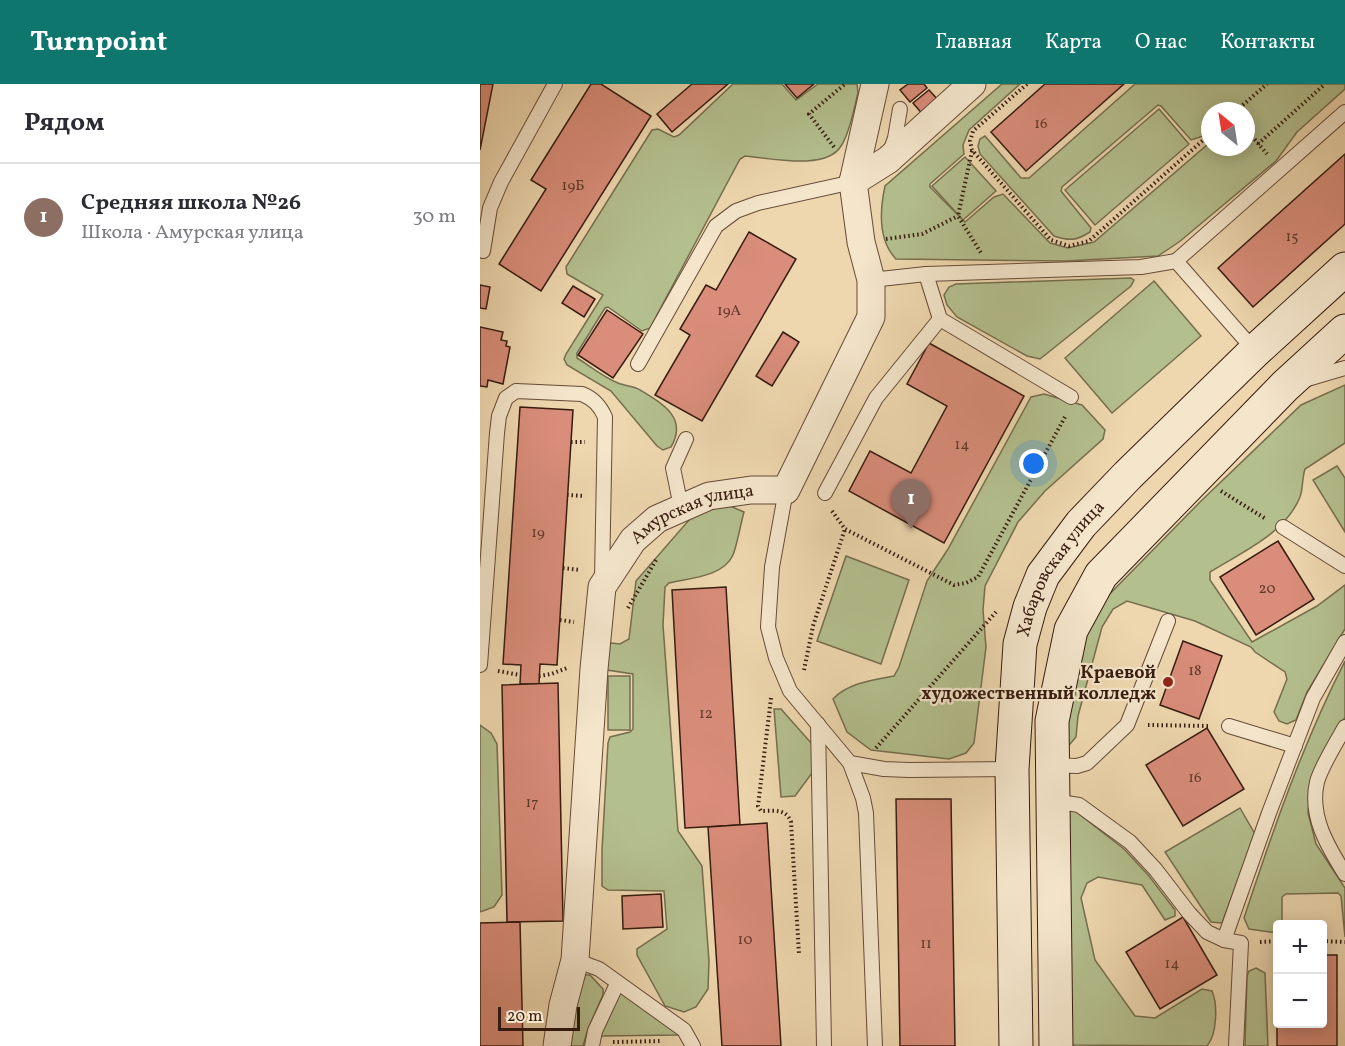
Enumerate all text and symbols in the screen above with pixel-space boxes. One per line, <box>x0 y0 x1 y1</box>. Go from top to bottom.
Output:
text: Turnpoint <box>30 23 167 62</box>
text: Главная <box>935 28 1012 57</box>
text: Карта <box>1045 28 1102 57</box>
text: О нас <box>1135 28 1187 57</box>
text: Контакты <box>1220 28 1315 57</box>
north arrow <box>1201 102 1255 156</box>
text: Рядом <box>24 105 104 141</box>
house number: 16 <box>1034 114 1048 135</box>
house number: 19Б <box>562 176 584 197</box>
text: Средняя школа №26 <box>81 188 301 219</box>
text: 1 <box>39 203 48 231</box>
text: 30 m <box>412 203 456 231</box>
text: Школа · Амурская улица <box>81 219 304 247</box>
house number: 15 <box>1285 227 1299 248</box>
house number: 19А <box>717 301 742 322</box>
house number: 14 <box>955 435 969 456</box>
your location <box>1019 449 1048 478</box>
street label: Амурская улица <box>626 479 755 551</box>
pin: 1 <box>892 480 930 529</box>
street label: Хабаровская улица <box>1011 496 1111 640</box>
house number: 19 <box>531 523 545 544</box>
house number: 20 <box>1259 579 1275 600</box>
place label: Краевой художественный колледж <box>921 661 1156 707</box>
house number: 18 <box>1188 661 1202 682</box>
marker: Краевой художественный колледж <box>1161 675 1175 689</box>
house number: 12 <box>699 704 713 725</box>
house number: 16 <box>1188 768 1202 789</box>
house number: 17 <box>525 793 539 814</box>
map controls <box>1273 920 1327 1028</box>
button: + <box>1273 920 1327 974</box>
house number: 10 <box>738 930 752 951</box>
house number: 11 <box>920 934 932 955</box>
house number: 14 <box>1165 954 1179 975</box>
button: − <box>1273 974 1327 1028</box>
scale bar <box>498 1004 580 1032</box>
text: 20 m <box>507 1006 542 1028</box>

